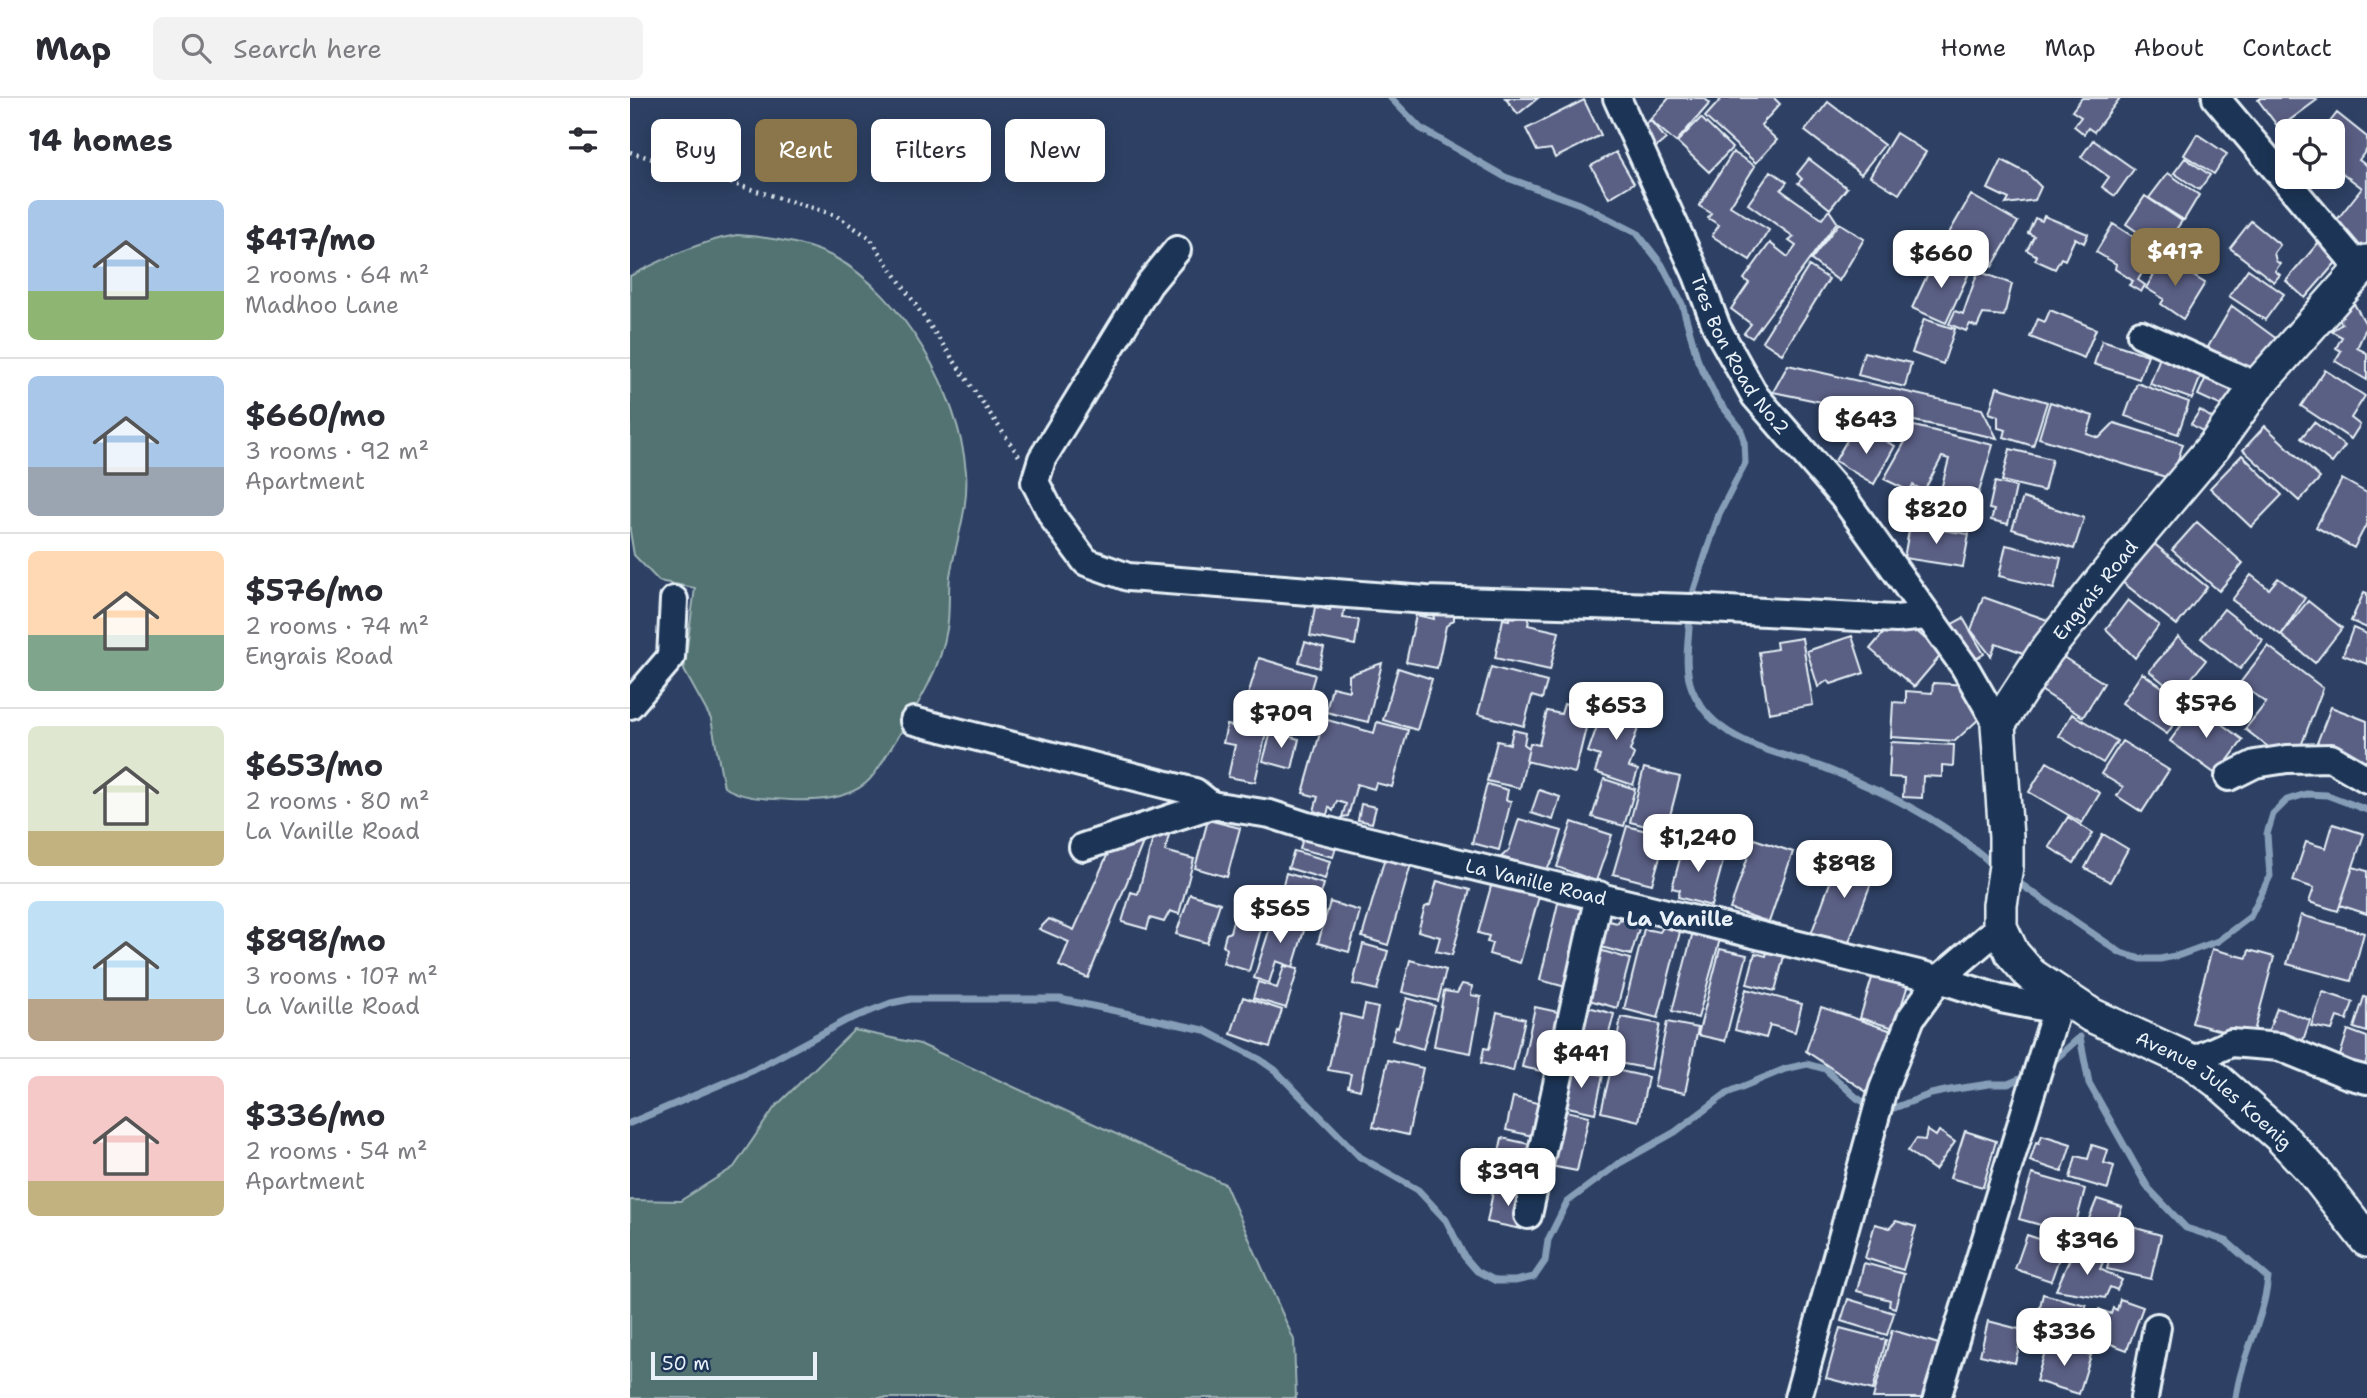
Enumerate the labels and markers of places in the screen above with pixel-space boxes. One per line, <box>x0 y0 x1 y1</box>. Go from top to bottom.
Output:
pin: $417 <box>2134 228 2216 288</box>
pin: $660 <box>1900 230 1982 290</box>
pin: $643 <box>1825 396 1907 456</box>
pin: $820 <box>1895 486 1977 546</box>
pin: $576 <box>2165 680 2247 740</box>
pin: $653 <box>1575 682 1657 742</box>
pin: $709 <box>1240 690 1322 750</box>
pin: $1,240 <box>1641 814 1755 874</box>
pin: $898 <box>1803 840 1885 900</box>
pin: $565 <box>1239 886 1321 945</box>
pin: $441 <box>1540 1030 1622 1090</box>
pin: $399 <box>1467 1148 1549 1208</box>
pin: $396 <box>2046 1218 2128 1277</box>
pin: $336 <box>2023 1308 2105 1368</box>

